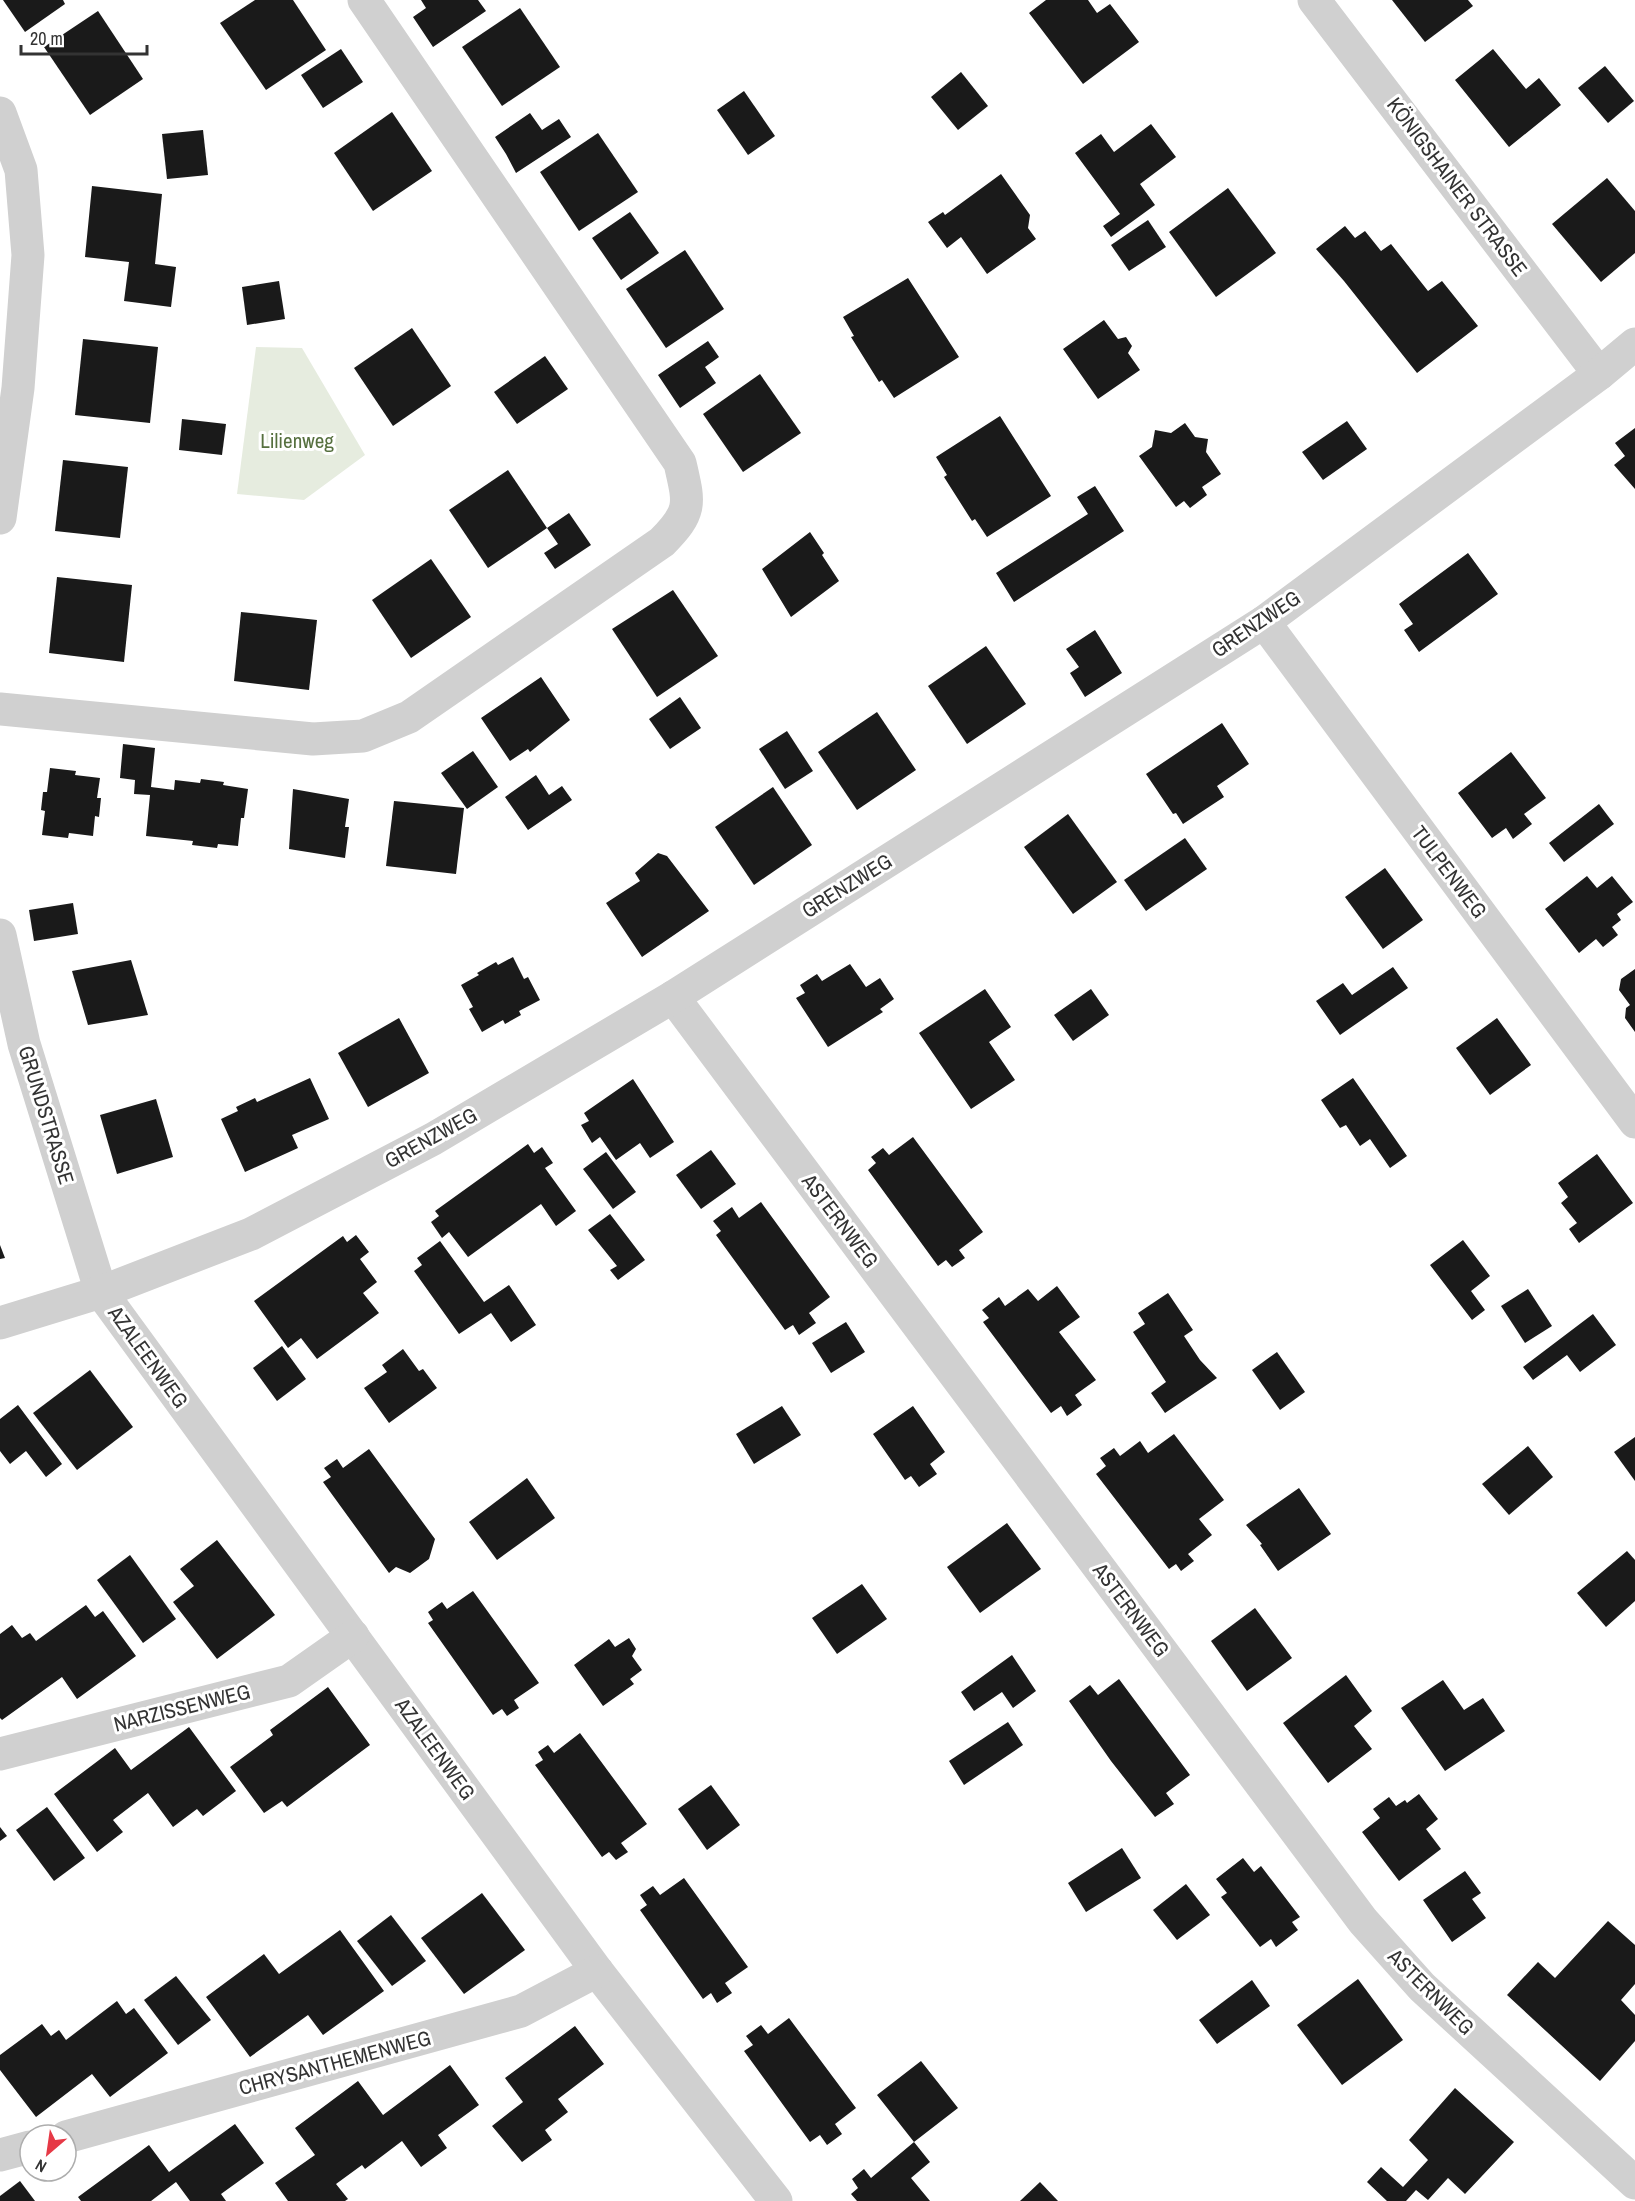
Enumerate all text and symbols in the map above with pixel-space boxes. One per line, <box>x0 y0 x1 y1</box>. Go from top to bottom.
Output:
scale bar <box>21 18 147 56</box>
text: 20 m <box>30 26 63 51</box>
street label: KÖNIGSHAINER STRASSE <box>1380 91 1534 282</box>
park label: Lilienweg <box>260 426 334 455</box>
street label: GRENZWEG <box>1206 583 1306 664</box>
street label: TULPENWEG <box>1405 819 1494 924</box>
street label: GRENZWEG <box>796 846 897 925</box>
street label: GRUNDSTRASSE <box>12 1042 81 1188</box>
street label: GRENZWEG <box>379 1100 482 1175</box>
street label: ASTERNWEG <box>795 1167 885 1274</box>
street label: AZALEENWEG <box>101 1299 195 1414</box>
street label: ASTERNWEG <box>1086 1556 1176 1663</box>
street label: NARZISSENWEG <box>111 1677 253 1738</box>
street label: AZALEENWEG <box>388 1691 482 1806</box>
street label: ASTERNWEG <box>1381 1941 1481 2041</box>
street label: CHRYSANTHEMENWEG <box>236 2023 434 2102</box>
north arrow <box>18 2123 78 2183</box>
text: N <box>31 2154 50 2178</box>

